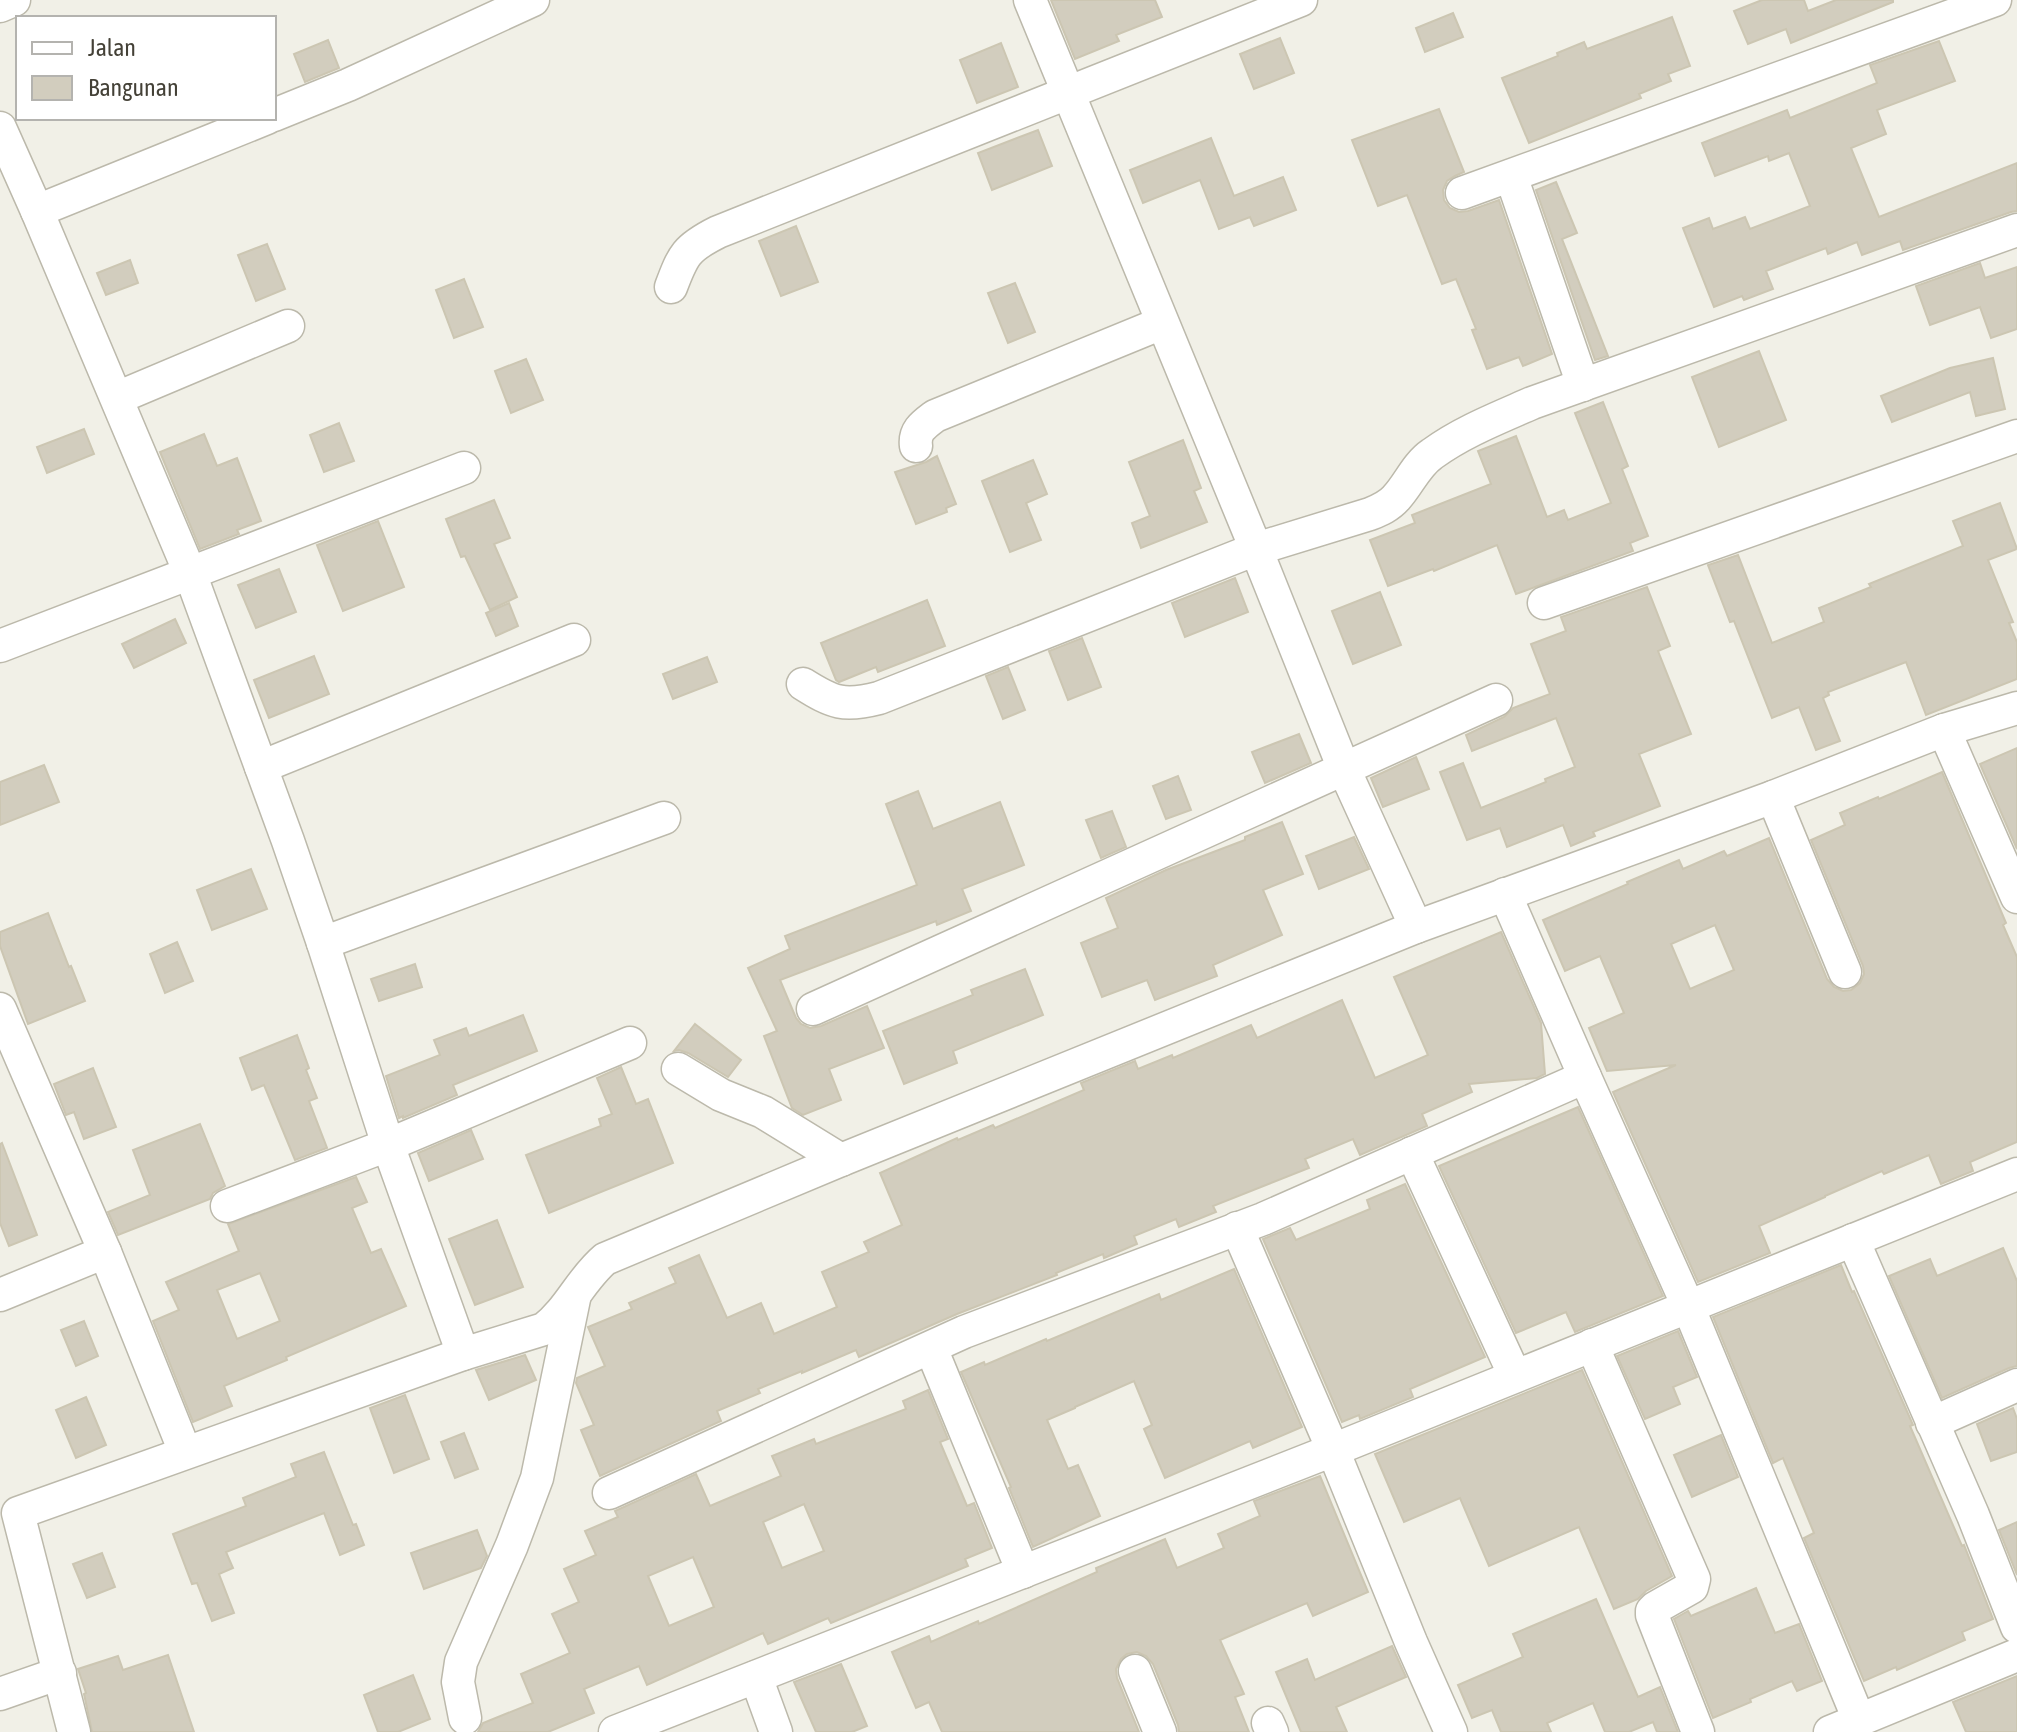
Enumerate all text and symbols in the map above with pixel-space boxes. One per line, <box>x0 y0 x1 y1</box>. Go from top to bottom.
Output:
legend <box>16 16 276 120</box>
text: Jalan <box>88 34 136 61</box>
text: Bangunan <box>88 74 179 101</box>

